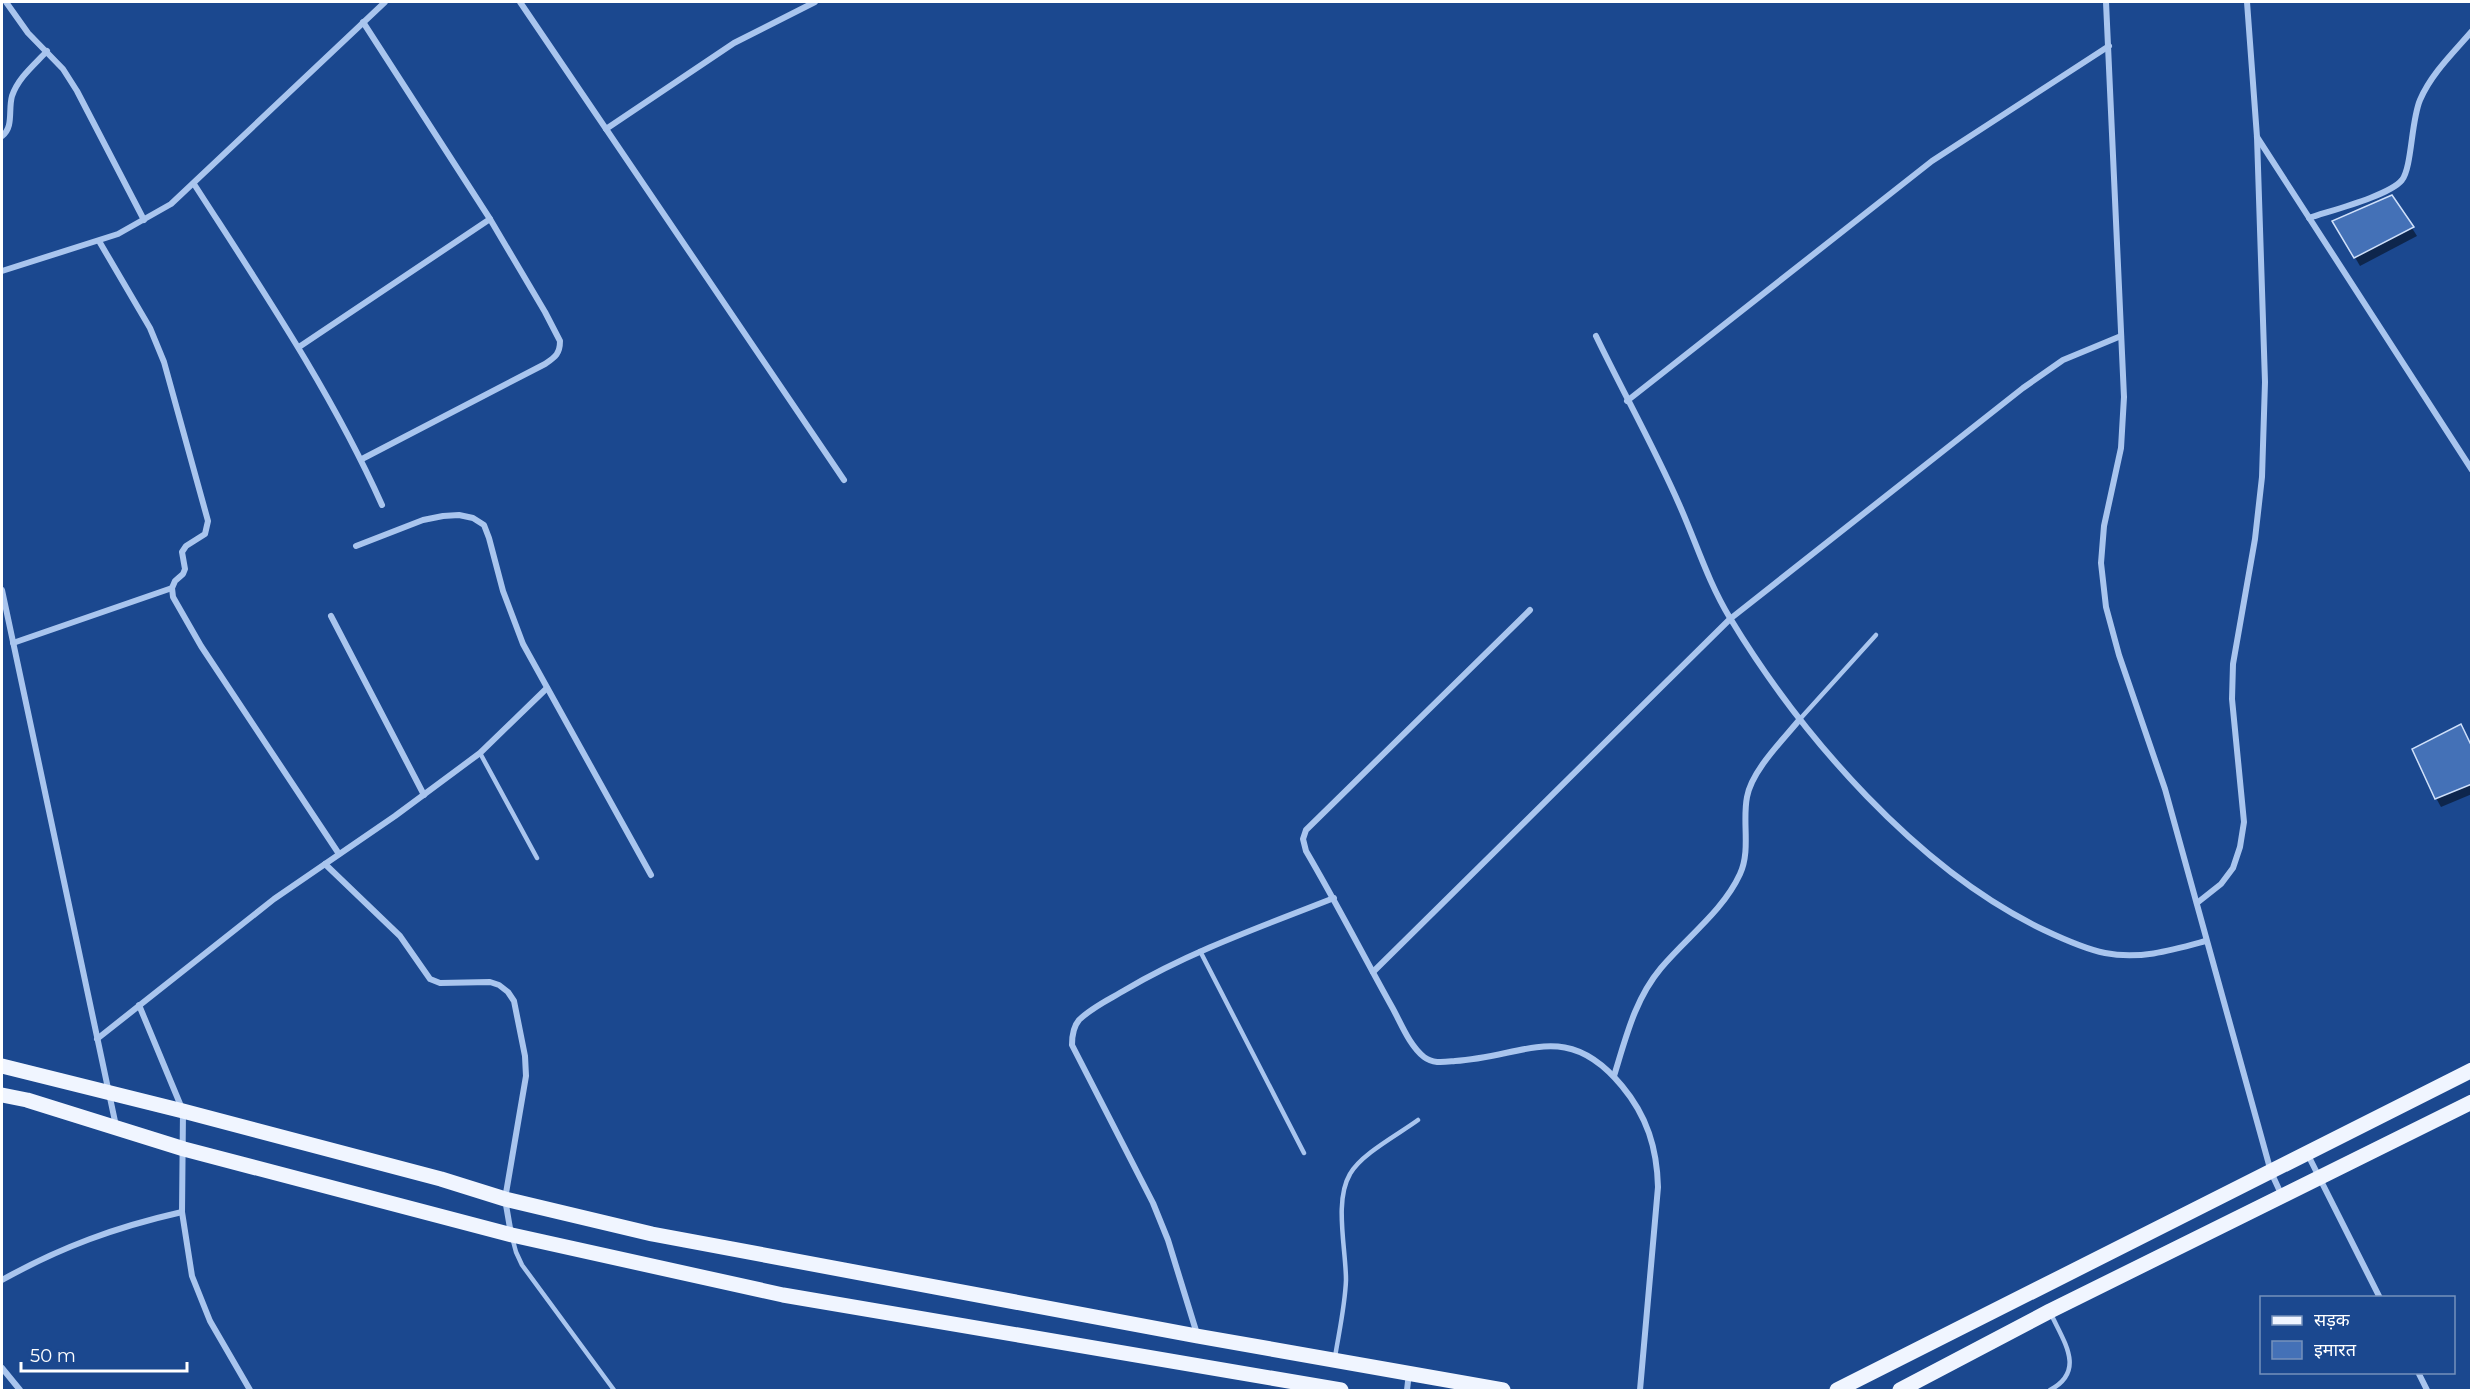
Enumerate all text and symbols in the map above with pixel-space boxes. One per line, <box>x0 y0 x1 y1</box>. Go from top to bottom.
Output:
legend <box>2260 1296 2455 1374</box>
text: सड़क <box>2314 1309 2351 1331</box>
scale bar <box>21 1335 188 1373</box>
text: इमारत <box>2314 1339 2357 1361</box>
text: 50 m <box>30 1345 76 1367</box>

